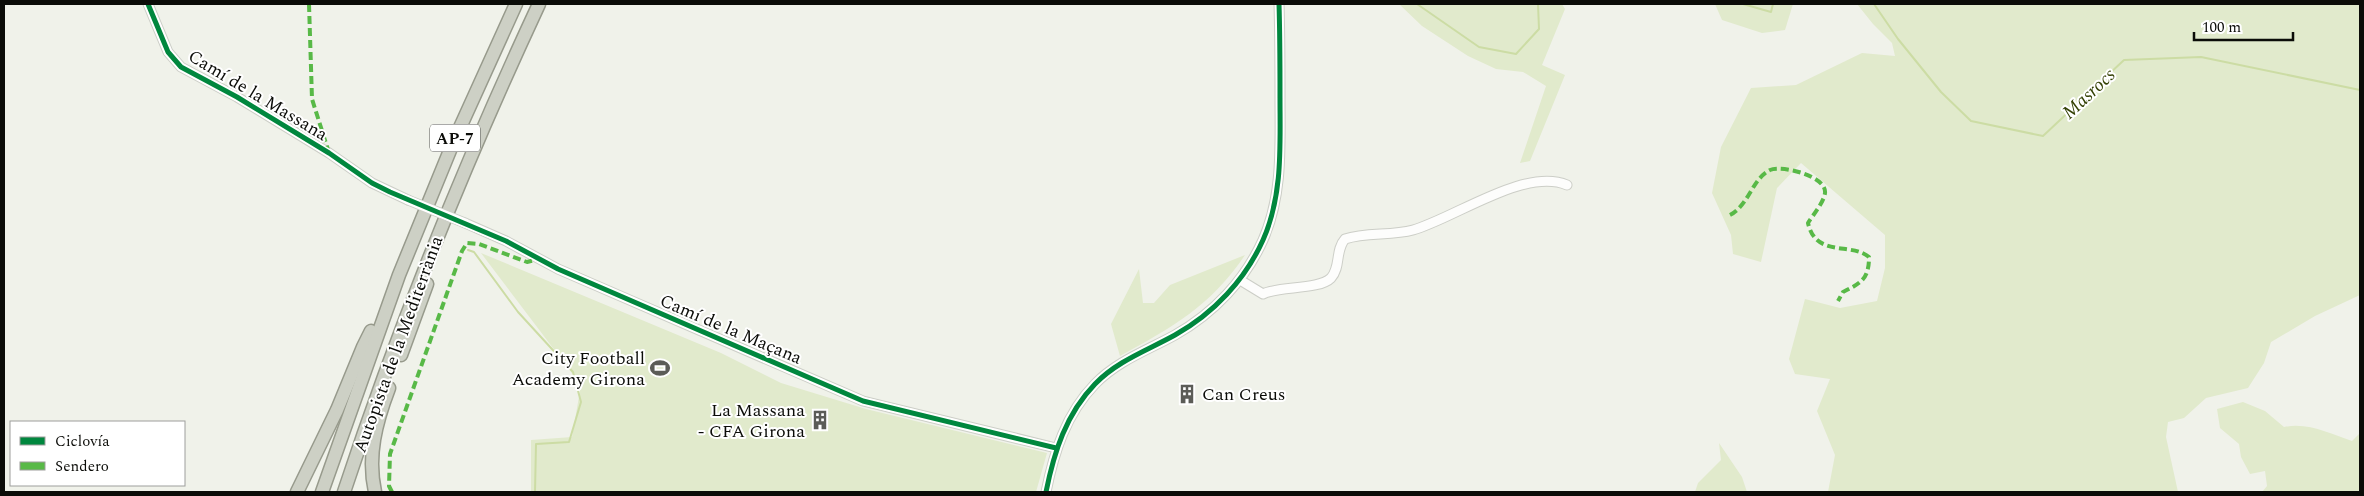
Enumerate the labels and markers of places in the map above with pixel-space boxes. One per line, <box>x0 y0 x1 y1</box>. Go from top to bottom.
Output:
place label: City Football Academy Girona <box>512 345 645 393</box>
sports icon: City Football Academy Girona <box>649 357 671 379</box>
place label: Can Creus <box>1202 381 1286 408</box>
building icon: Can Creus <box>1176 383 1198 405</box>
place label: La Massana - CFA Girona <box>698 397 805 445</box>
building icon: La Massana - CFA Girona <box>809 409 831 431</box>

